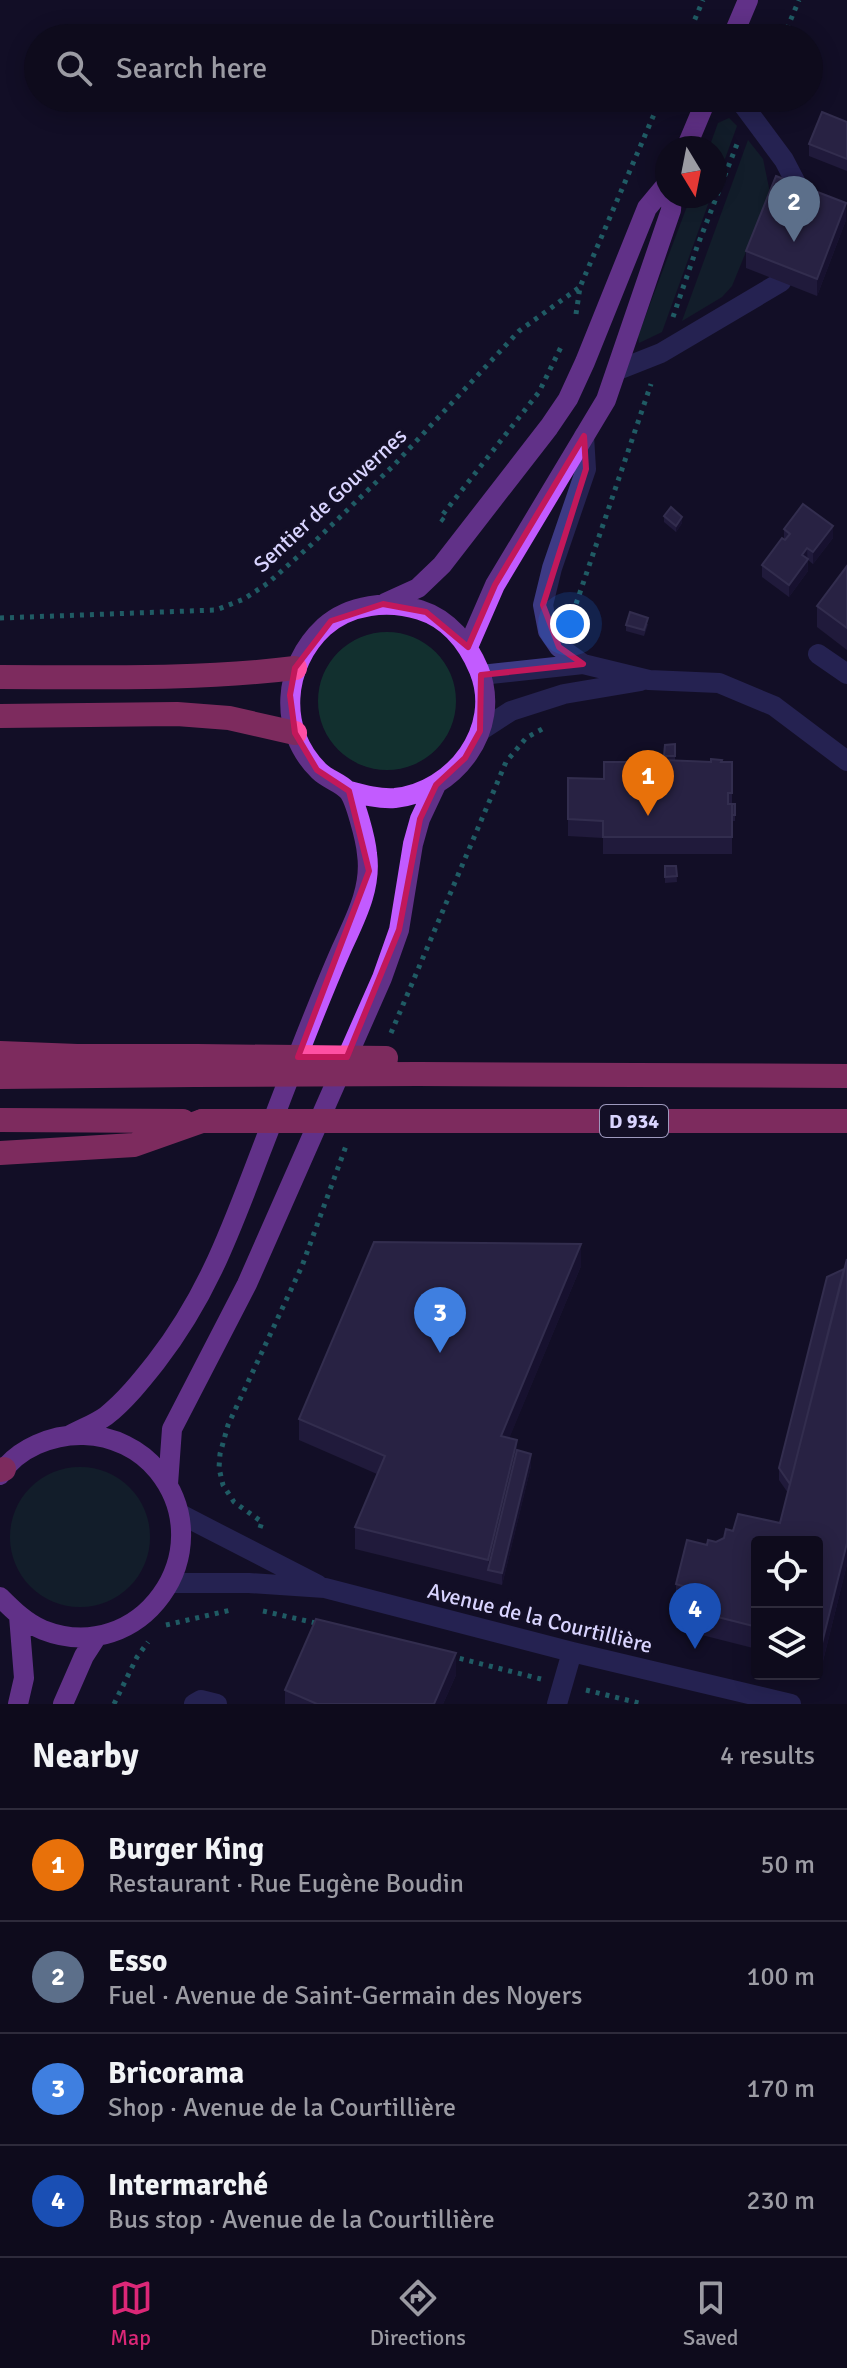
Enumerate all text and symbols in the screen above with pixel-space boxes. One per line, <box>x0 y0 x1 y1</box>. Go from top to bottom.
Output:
search box <box>24 24 823 112</box>
icon: search <box>52 46 96 90</box>
text: Search here <box>116 50 267 87</box>
north arrow <box>655 136 727 208</box>
pin: 2 <box>768 176 820 242</box>
street label: Sentier de Gouvernes <box>248 422 412 578</box>
your location <box>550 604 590 644</box>
pin: 1 <box>622 750 674 816</box>
road number: D 934 <box>600 1105 668 1137</box>
pin: 3 <box>414 1287 466 1353</box>
map controls <box>751 1536 823 1680</box>
button: locate <box>751 1536 823 1608</box>
street label: Avenue de la Courtillière <box>425 1577 655 1659</box>
pin: 4 <box>669 1583 721 1649</box>
button: layers <box>751 1608 823 1680</box>
text: Nearby <box>32 1735 139 1777</box>
text: 4 results <box>720 1740 815 1772</box>
text: Burger King <box>108 1831 264 1868</box>
text: 1 <box>51 1849 65 1881</box>
text: 50 m <box>760 1849 815 1881</box>
text: Restaurant · Rue Eugène Boudin <box>108 1868 464 1900</box>
text: Esso <box>108 1943 167 1980</box>
text: 2 <box>51 1961 65 1993</box>
text: 100 m <box>746 1961 815 1993</box>
text: Fuel · Avenue de Saint-Germain des Noyers <box>108 1980 582 2012</box>
text: Bricorama <box>108 2055 244 2092</box>
text: 3 <box>51 2073 65 2105</box>
text: 170 m <box>746 2073 815 2105</box>
text: Shop · Avenue de la Courtillière <box>108 2092 456 2124</box>
text: Intermarché <box>108 2167 268 2204</box>
text: 4 <box>51 2185 65 2217</box>
text: 230 m <box>746 2185 815 2217</box>
text: Bus stop · Avenue de la Courtillière <box>108 2204 495 2236</box>
tab: Map <box>109 2276 153 2351</box>
tab: Directions <box>370 2276 466 2351</box>
tab: Saved <box>683 2276 738 2351</box>

